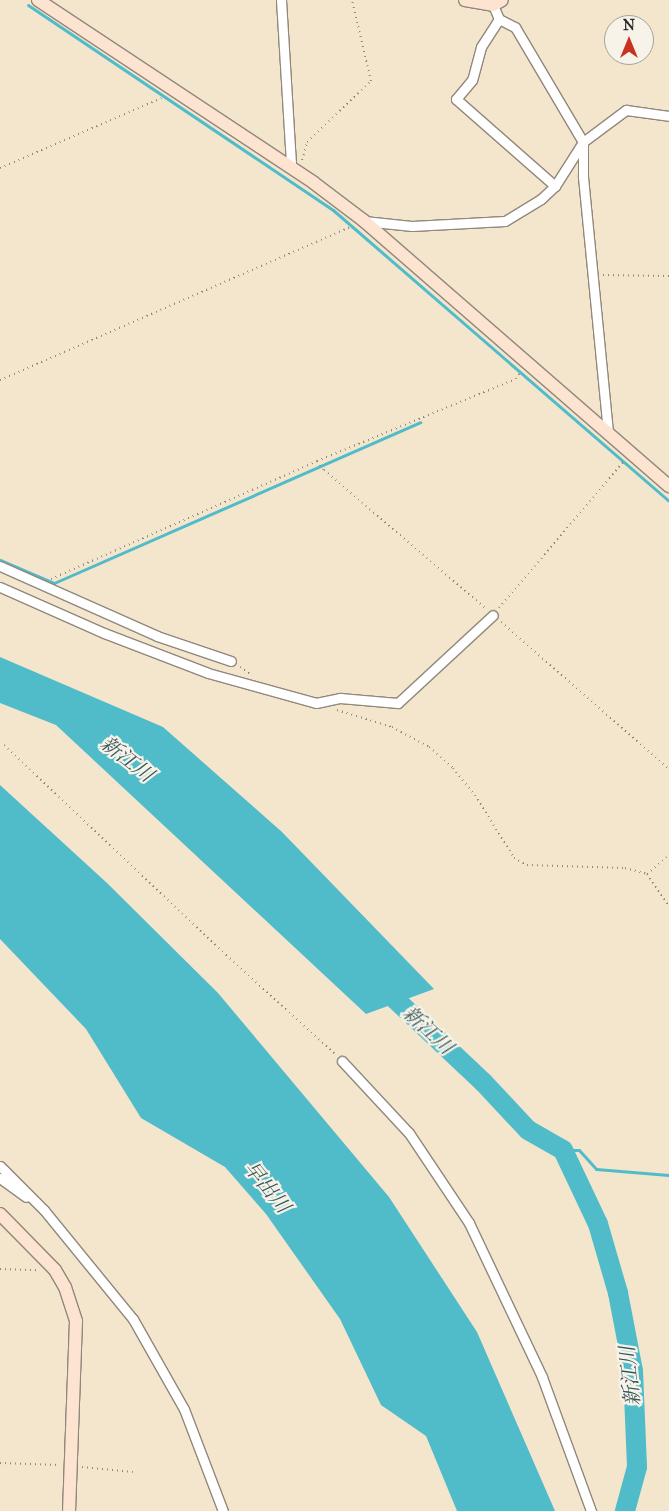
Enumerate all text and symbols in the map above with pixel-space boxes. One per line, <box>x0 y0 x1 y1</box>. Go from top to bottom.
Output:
north arrow <box>604 15 654 65</box>
text: N <box>623 17 635 34</box>
water label: 新江川 <box>96 731 158 787</box>
water label: 新江川 <box>398 1001 458 1059</box>
water label: 早出川 <box>239 1156 295 1218</box>
water label: 新江川 <box>615 1345 645 1407</box>

